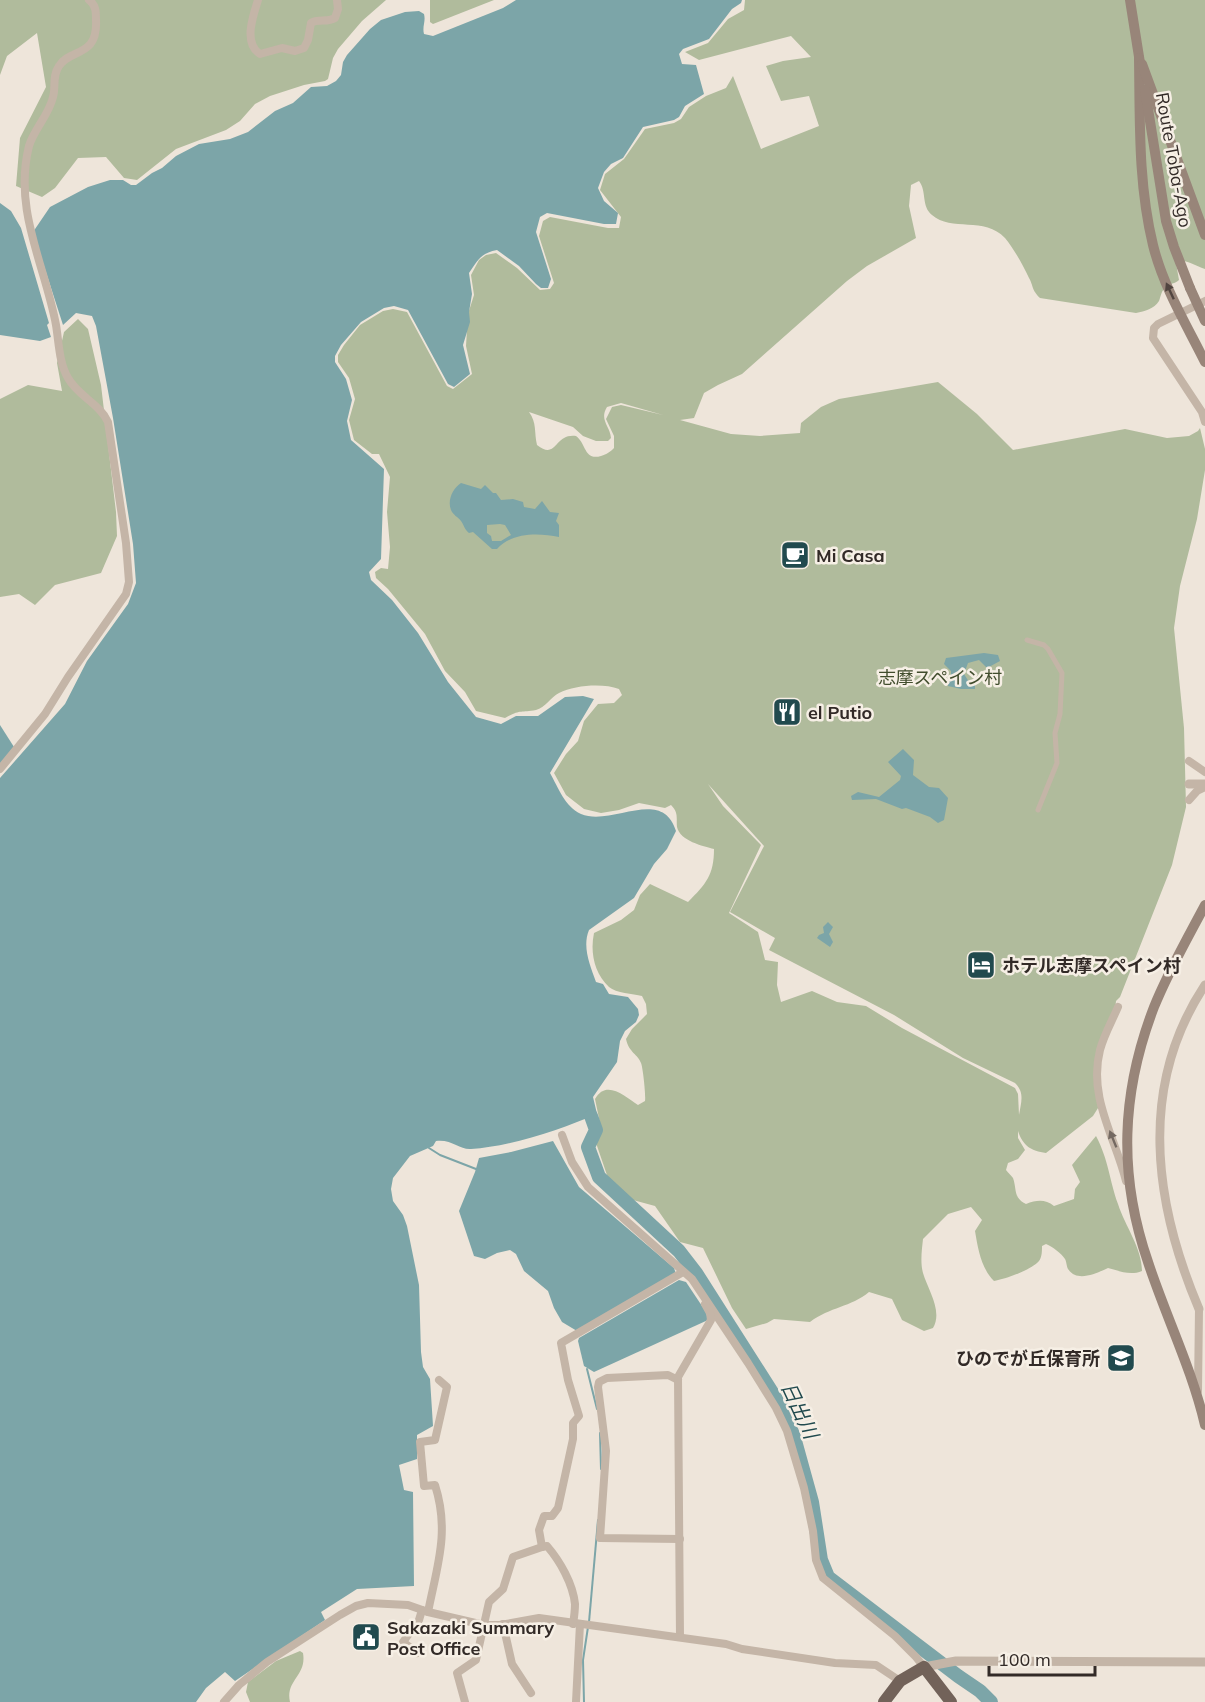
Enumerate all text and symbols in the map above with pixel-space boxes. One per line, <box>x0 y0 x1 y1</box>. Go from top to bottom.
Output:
street label: Route Toba-Ago <box>1151 91 1197 229</box>
one-way arrow <box>1165 281 1175 299</box>
cafe icon: Mi Casa <box>779 539 811 571</box>
place label: Mi Casa <box>816 544 885 567</box>
park label: 志摩スペイン村 <box>878 666 1002 689</box>
restaurant icon: el Putio <box>771 696 803 728</box>
place label: el Putio <box>808 701 872 724</box>
hotel icon: ホテル志摩スペイン村 <box>965 949 997 981</box>
place label: ホテル志摩スペイン村 <box>1002 954 1181 977</box>
one-way arrow <box>1108 1130 1117 1148</box>
school or university icon: ひのでが丘保育所 <box>1105 1342 1137 1374</box>
place label: ひのでが丘保育所 <box>956 1347 1100 1370</box>
water label: 日出川 <box>776 1378 825 1444</box>
place label: Sakazaki Summary Post Office <box>387 1616 554 1660</box>
public building icon: Sakazaki Summary Post Office <box>350 1621 382 1653</box>
scale bar <box>989 1639 1096 1677</box>
text: 100 m <box>998 1648 1051 1671</box>

